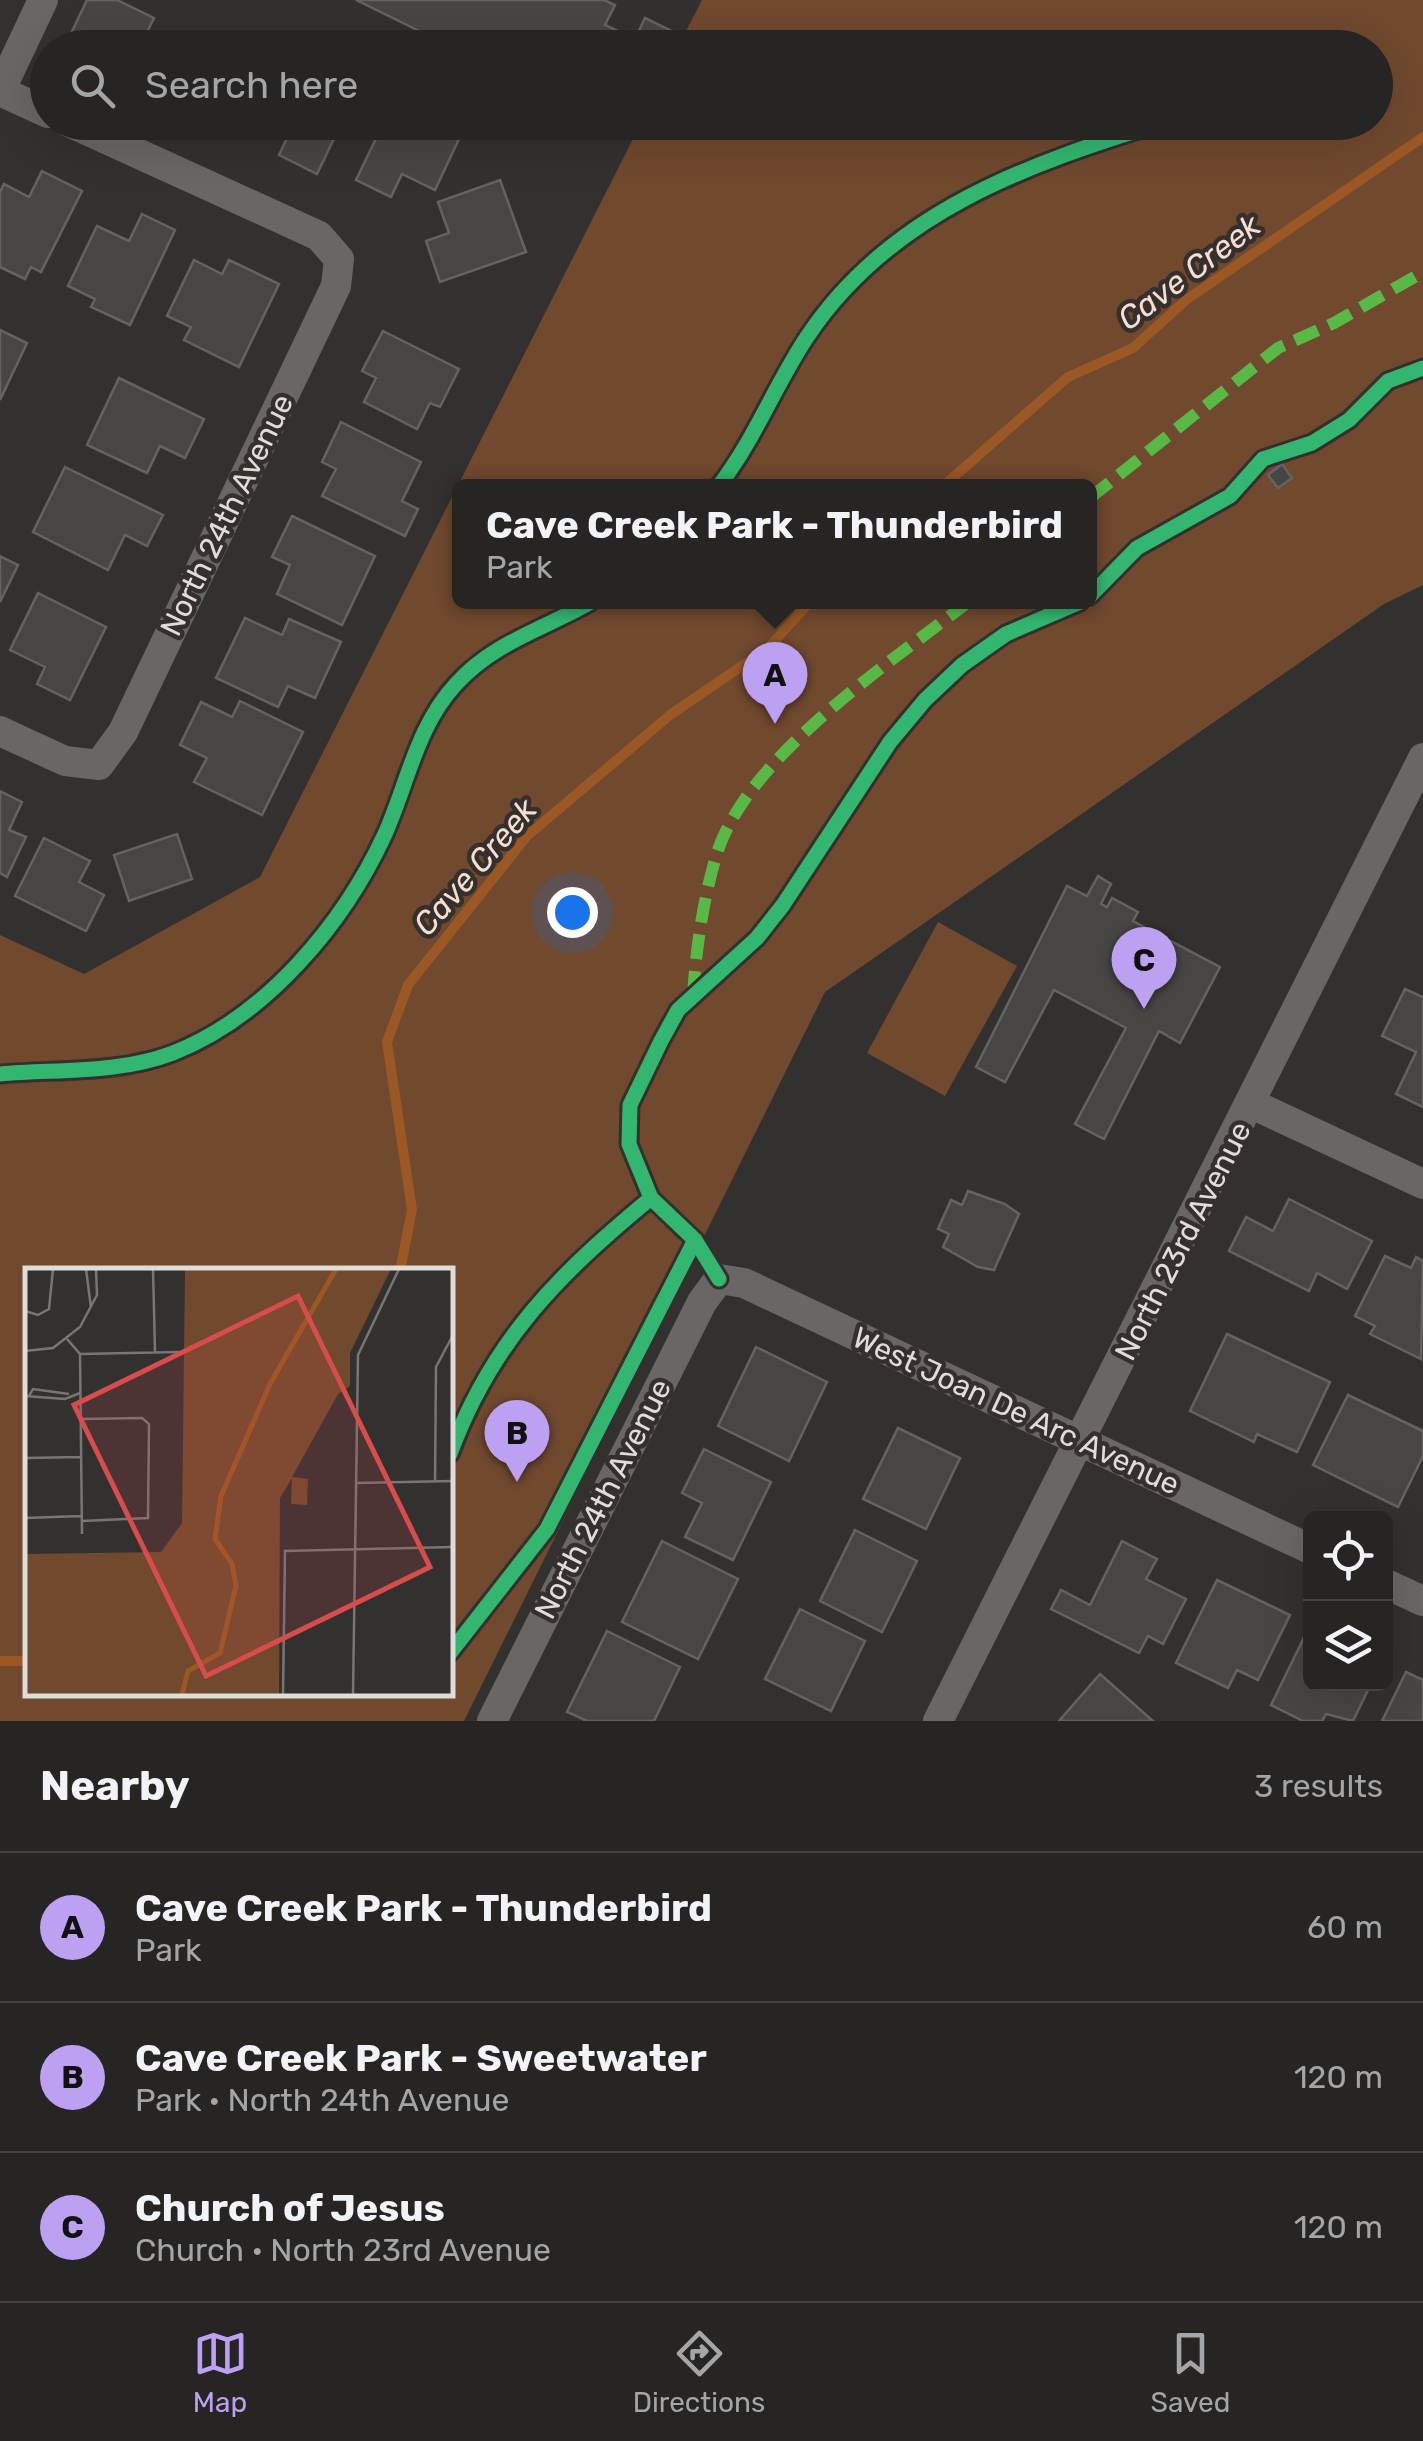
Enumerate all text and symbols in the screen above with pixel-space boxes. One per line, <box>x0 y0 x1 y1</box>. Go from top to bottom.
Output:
search box <box>30 30 1393 140</box>
icon: search <box>65 58 120 113</box>
text: Search here <box>145 62 358 108</box>
water label: Cave Creek <box>1110 206 1268 338</box>
street label: North 24th Avenue <box>153 388 301 642</box>
popup <box>452 479 1097 609</box>
text: Cave Creek Park - Thunderbird <box>486 502 1063 548</box>
text: Park <box>486 548 553 586</box>
pin: A <box>742 642 808 724</box>
water label: Cave Creek <box>405 791 545 943</box>
your location <box>547 887 598 938</box>
pin: C <box>1112 926 1176 1009</box>
street label: North 23rd Avenue <box>1107 1116 1259 1366</box>
inset map <box>25 1268 452 1696</box>
street label: West Joan De Arc Avenue <box>847 1319 1185 1503</box>
street label: North 24th Avenue <box>527 1373 679 1625</box>
pin: B <box>484 1400 550 1482</box>
map controls <box>1303 1511 1393 1691</box>
button: locate <box>1303 1511 1393 1601</box>
button: layers <box>1303 1601 1393 1691</box>
text: Nearby <box>40 1761 190 1811</box>
text: 3 results <box>1254 1767 1383 1805</box>
text: Cave Creek Park - Thunderbird <box>135 1885 712 1931</box>
text: A <box>61 1908 84 1946</box>
text: 60 m <box>1307 1908 1383 1946</box>
text: Park <box>135 1931 202 1969</box>
text: Cave Creek Park - Sweetwater <box>135 2035 707 2081</box>
text: B <box>61 2058 84 2096</box>
text: 120 m <box>1294 2058 1383 2096</box>
text: Park · North 24th Avenue <box>135 2081 510 2119</box>
text: Church of Jesus <box>135 2185 445 2231</box>
text: C <box>61 2208 84 2246</box>
text: 120 m <box>1294 2208 1383 2246</box>
text: Church · North 23rd Avenue <box>135 2231 551 2269</box>
tab: Map <box>193 2326 248 2419</box>
tab: Directions <box>633 2326 765 2419</box>
tab: Saved <box>1150 2326 1230 2419</box>

